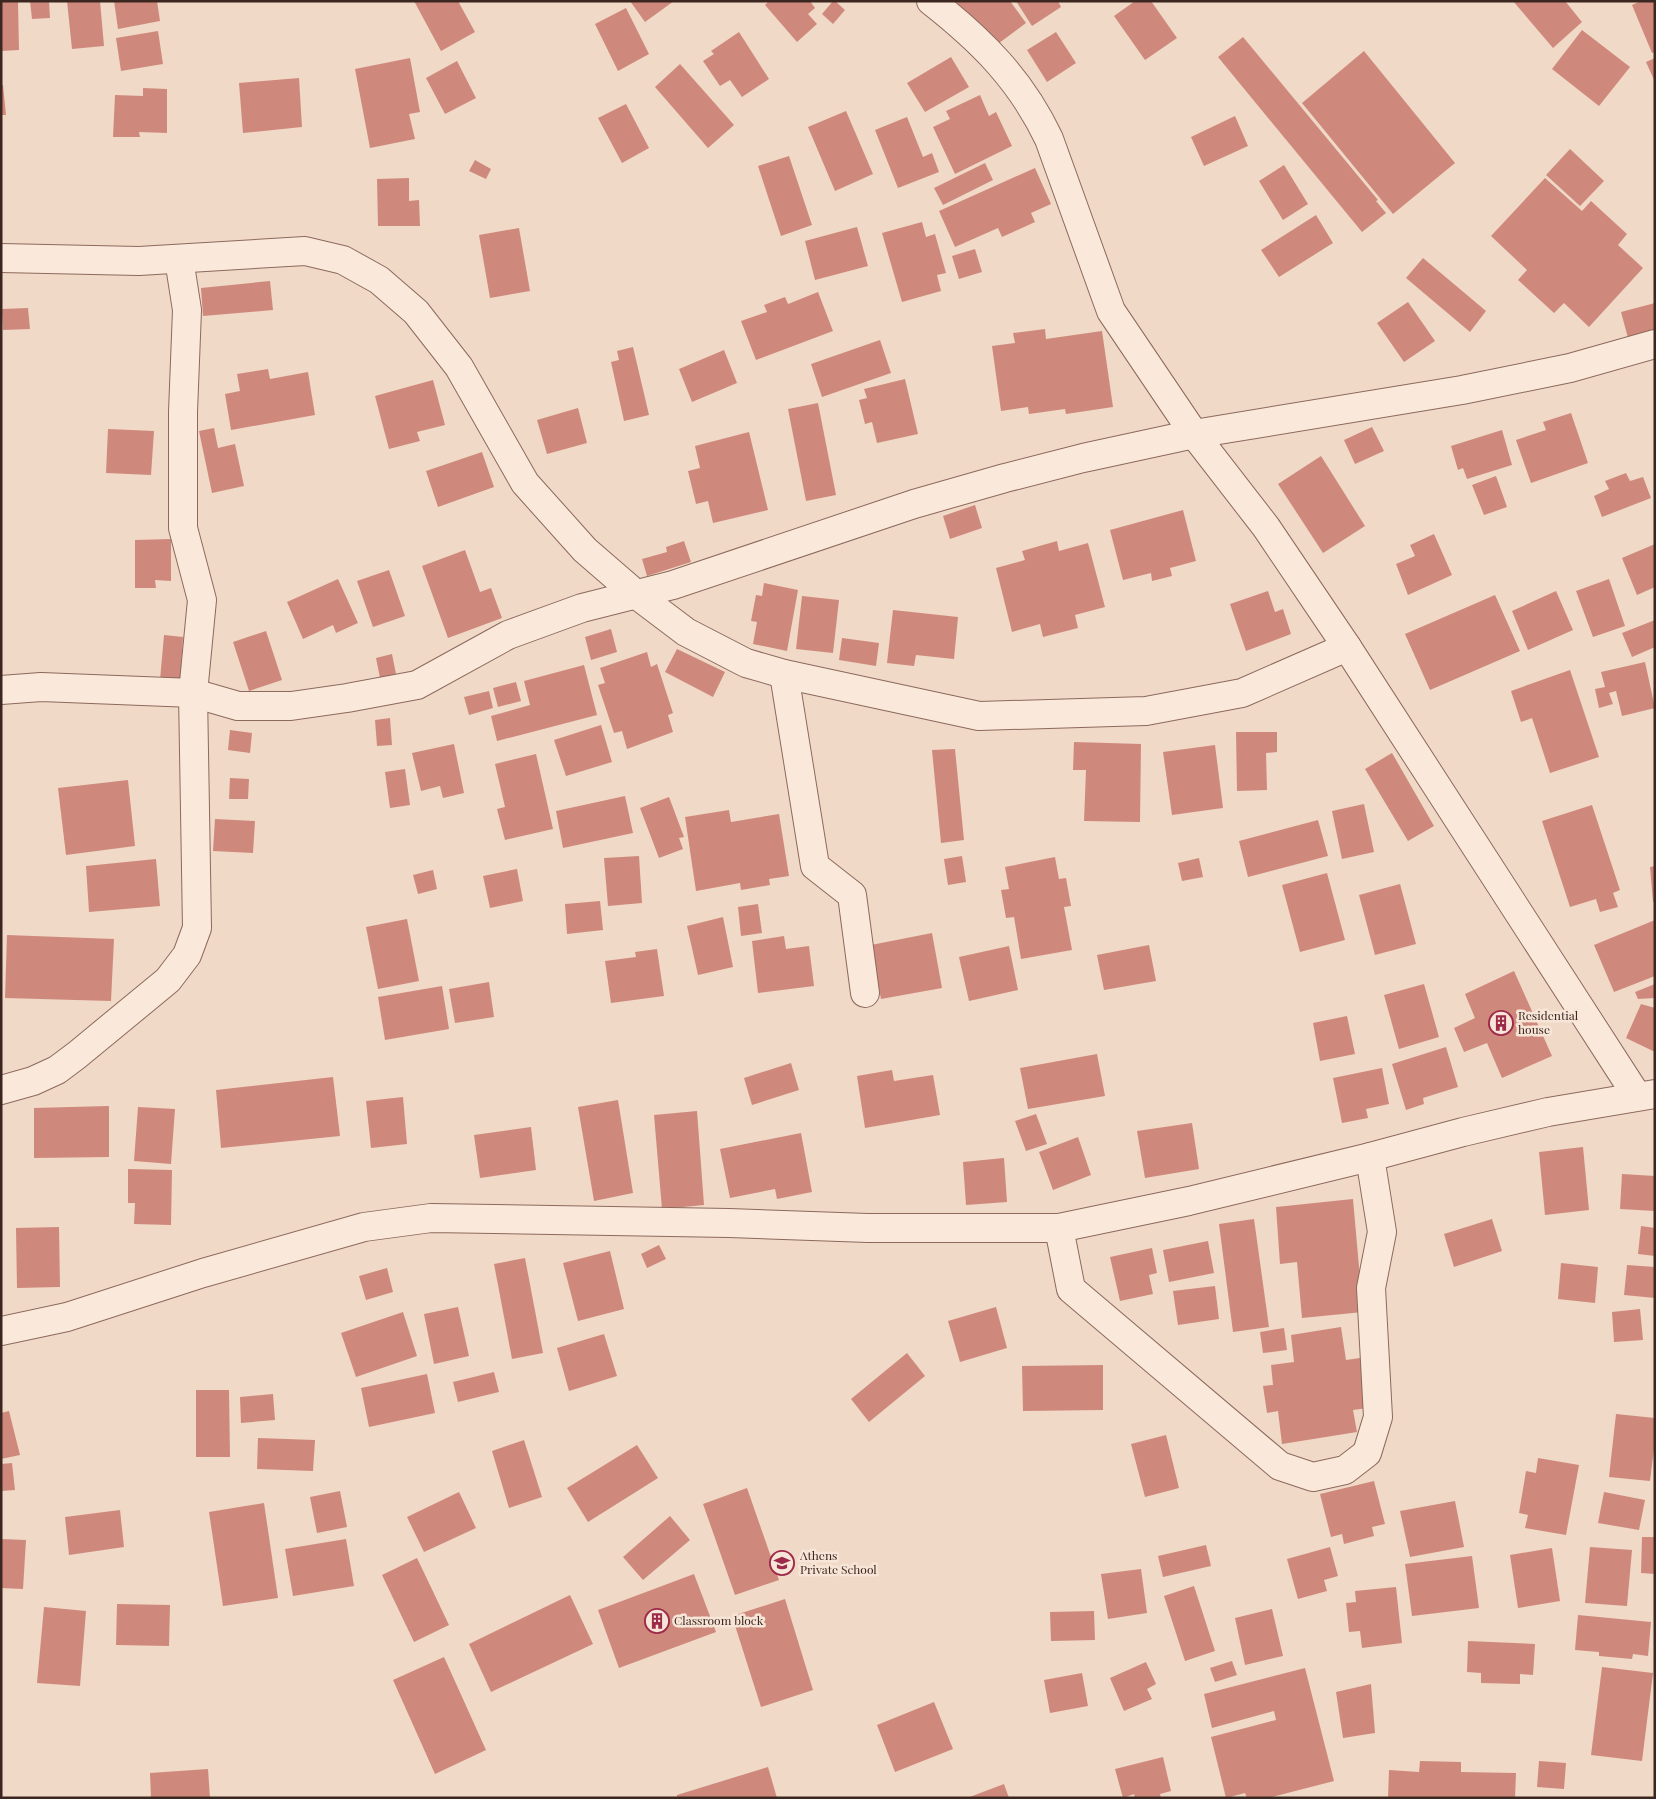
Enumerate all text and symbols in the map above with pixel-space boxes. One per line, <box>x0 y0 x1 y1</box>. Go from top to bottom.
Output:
place label: Residential house <box>1518 1007 1579 1037</box>
building icon: Residential house <box>1488 1010 1514 1036</box>
place label: Athens Private School <box>799 1547 877 1577</box>
school or university icon: Athens Private School <box>769 1550 795 1576</box>
building icon: Classroom block <box>644 1608 670 1634</box>
place label: Classroom block <box>674 1612 764 1628</box>

